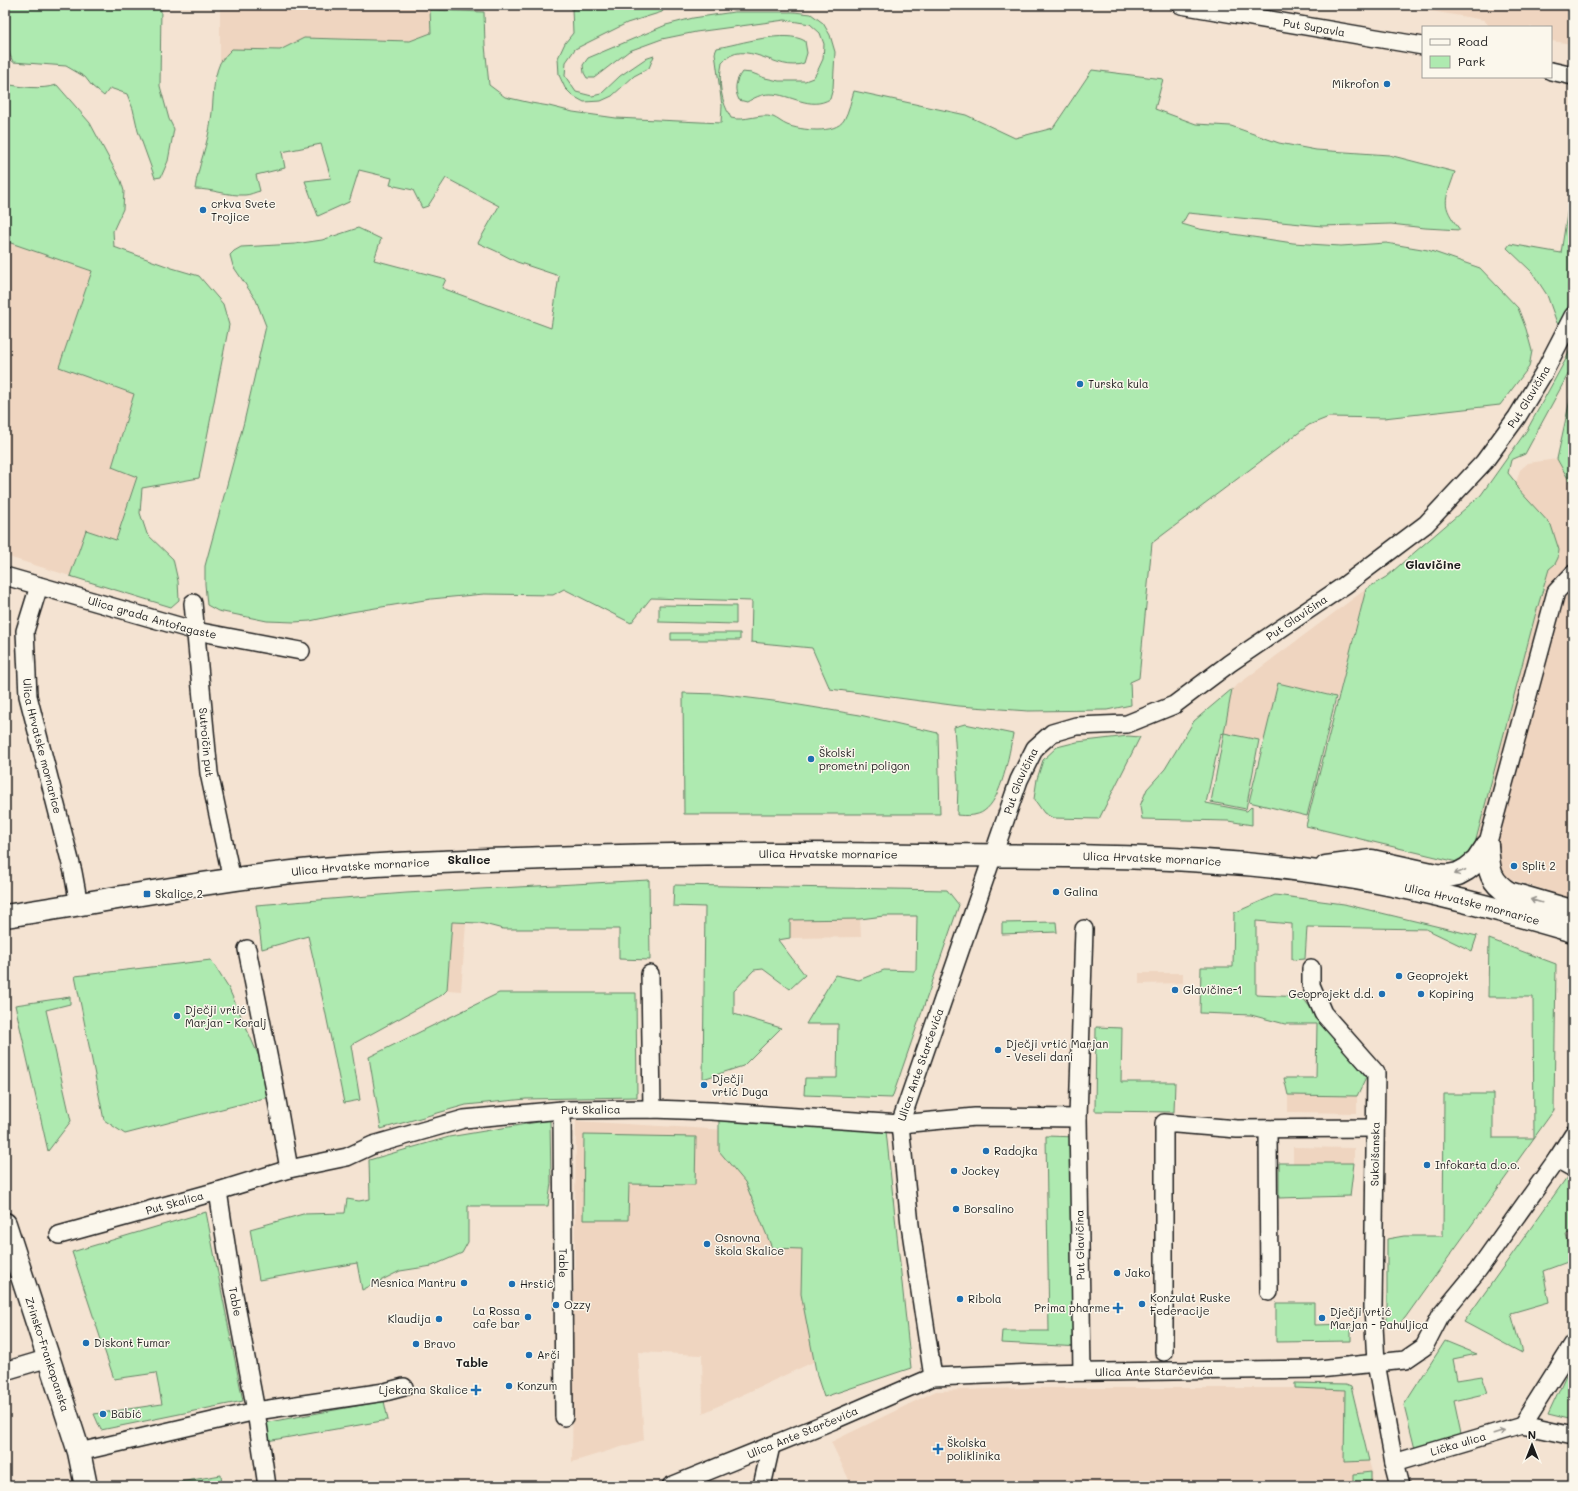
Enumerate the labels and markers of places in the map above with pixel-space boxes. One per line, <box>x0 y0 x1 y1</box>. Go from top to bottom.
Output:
place label: Mikrofon <box>1332 76 1379 91</box>
marker: Mikrofon <box>1382 79 1392 89</box>
place label: crkva Svete Trojice <box>211 196 276 224</box>
marker: crkva Svete Trojice <box>198 205 208 215</box>
place label: Turska kula <box>1088 376 1149 391</box>
marker: Turska kula <box>1075 379 1085 389</box>
place label: Školski prometni poligon <box>819 745 910 773</box>
marker: Školski prometni poligon <box>806 754 816 764</box>
place label: Split 2 <box>1522 858 1556 873</box>
marker: Split 2 <box>1509 861 1519 871</box>
place label: Galina <box>1064 884 1098 899</box>
place label: Skalice 2 <box>155 886 203 901</box>
marker: Galina <box>1051 887 1061 897</box>
marker: Skalice 2 <box>142 889 152 899</box>
place label: Geoprojekt <box>1407 968 1469 983</box>
marker: Geoprojekt <box>1394 971 1404 981</box>
place label: Glavičine-1 <box>1183 982 1242 997</box>
marker: Glavičine-1 <box>1170 985 1180 995</box>
place label: Geoprojekt d.d. <box>1289 986 1374 1001</box>
place label: Kopiring <box>1429 986 1474 1001</box>
marker: Geoprojekt d.d. <box>1377 989 1387 999</box>
marker: Kopiring <box>1416 989 1426 999</box>
place label: Dječji vrtić Marjan - Koralj <box>185 1002 267 1030</box>
marker: Dječji vrtić Marjan - Koralj <box>172 1011 182 1021</box>
place label: Dječji vrtić Marjan - Veseli dani <box>1006 1036 1108 1064</box>
marker: Dječji vrtić Marjan - Veseli dani <box>993 1045 1003 1055</box>
place label: Dječji vrtić Duga <box>712 1071 768 1099</box>
marker: Dječji vrtić Duga <box>699 1080 709 1090</box>
place label: Radojka <box>994 1143 1038 1158</box>
marker: Radojka <box>981 1146 991 1156</box>
place label: Infokarta d.o.o. <box>1435 1157 1520 1172</box>
marker: Infokarta d.o.o. <box>1422 1160 1432 1170</box>
place label: Jockey <box>962 1163 1000 1178</box>
marker: Jockey <box>949 1166 959 1176</box>
place label: Borsalino <box>964 1201 1014 1216</box>
marker: Borsalino <box>951 1204 961 1214</box>
place label: Osnovna škola Skalice <box>715 1230 784 1258</box>
marker: Osnovna škola Skalice <box>702 1239 712 1249</box>
place label: Jako <box>1125 1265 1151 1280</box>
marker: Jako <box>1112 1268 1122 1278</box>
place label: Mesnica Mantru <box>371 1275 456 1290</box>
place label: Hrstić <box>520 1276 553 1291</box>
marker: Mesnica Mantru <box>459 1278 469 1288</box>
marker: Hrstić <box>507 1279 517 1289</box>
place label: Konzulat Ruske Federacije <box>1150 1290 1231 1318</box>
place label: Ribola <box>968 1291 1002 1306</box>
marker: Ribola <box>955 1294 965 1304</box>
place label: Ozzy <box>564 1297 591 1312</box>
marker: Konzulat Ruske Federacije <box>1137 1299 1147 1309</box>
marker: Ozzy <box>551 1300 561 1310</box>
place label: Prima pharme <box>1034 1300 1110 1315</box>
place label: La Rossa cafe bar <box>473 1303 520 1331</box>
marker: Prima pharme <box>1113 1303 1123 1313</box>
place label: Dječji vrtić Marjan - Pahuljica <box>1330 1304 1429 1332</box>
place label: Klaudija <box>388 1311 431 1326</box>
marker: La Rossa cafe bar <box>523 1312 533 1322</box>
marker: Dječji vrtić Marjan - Pahuljica <box>1317 1313 1327 1323</box>
marker: Klaudija <box>434 1314 444 1324</box>
place label: Diskont Fumar <box>94 1335 170 1350</box>
place label: Bravo <box>424 1336 456 1351</box>
marker: Diskont Fumar <box>81 1338 91 1348</box>
marker: Bravo <box>411 1339 421 1349</box>
place label: Arči <box>537 1347 560 1362</box>
marker: Arči <box>524 1350 534 1360</box>
place label: Konzum <box>517 1378 557 1393</box>
marker: Konzum <box>504 1381 514 1391</box>
place label: Ljekarna Skalice <box>379 1382 468 1397</box>
marker: Ljekarna Skalice <box>471 1385 481 1395</box>
place label: Babić <box>111 1406 142 1421</box>
marker: Babić <box>98 1409 108 1419</box>
place label: Školska poliklinika <box>947 1435 1001 1463</box>
marker: Školska poliklinika <box>932 1443 944 1455</box>

